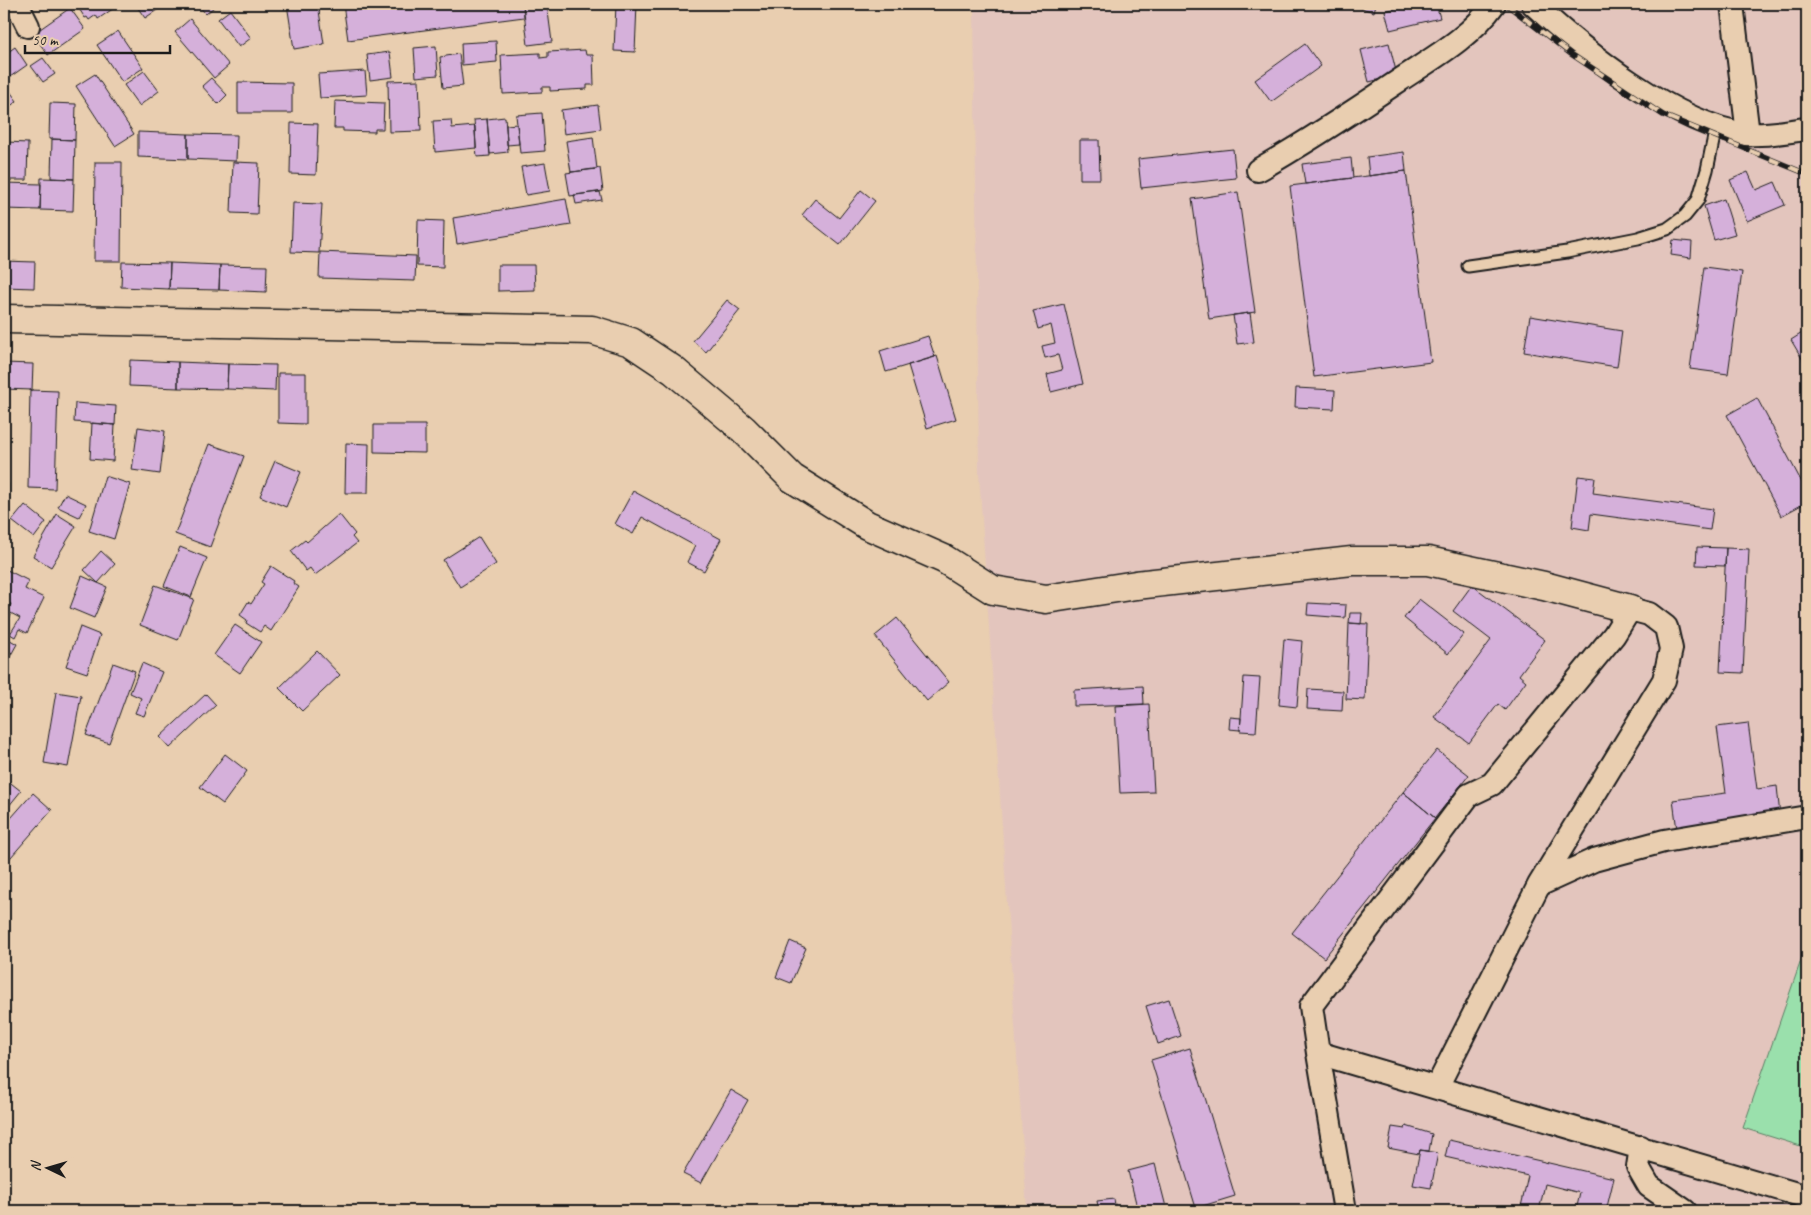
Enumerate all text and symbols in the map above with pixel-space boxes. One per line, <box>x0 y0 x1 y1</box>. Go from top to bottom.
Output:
scale bar <box>25 22 170 54</box>
text: 50 m <box>32 31 59 50</box>
north arrow <box>22 1142 72 1192</box>
text: N <box>27 1160 45 1172</box>

